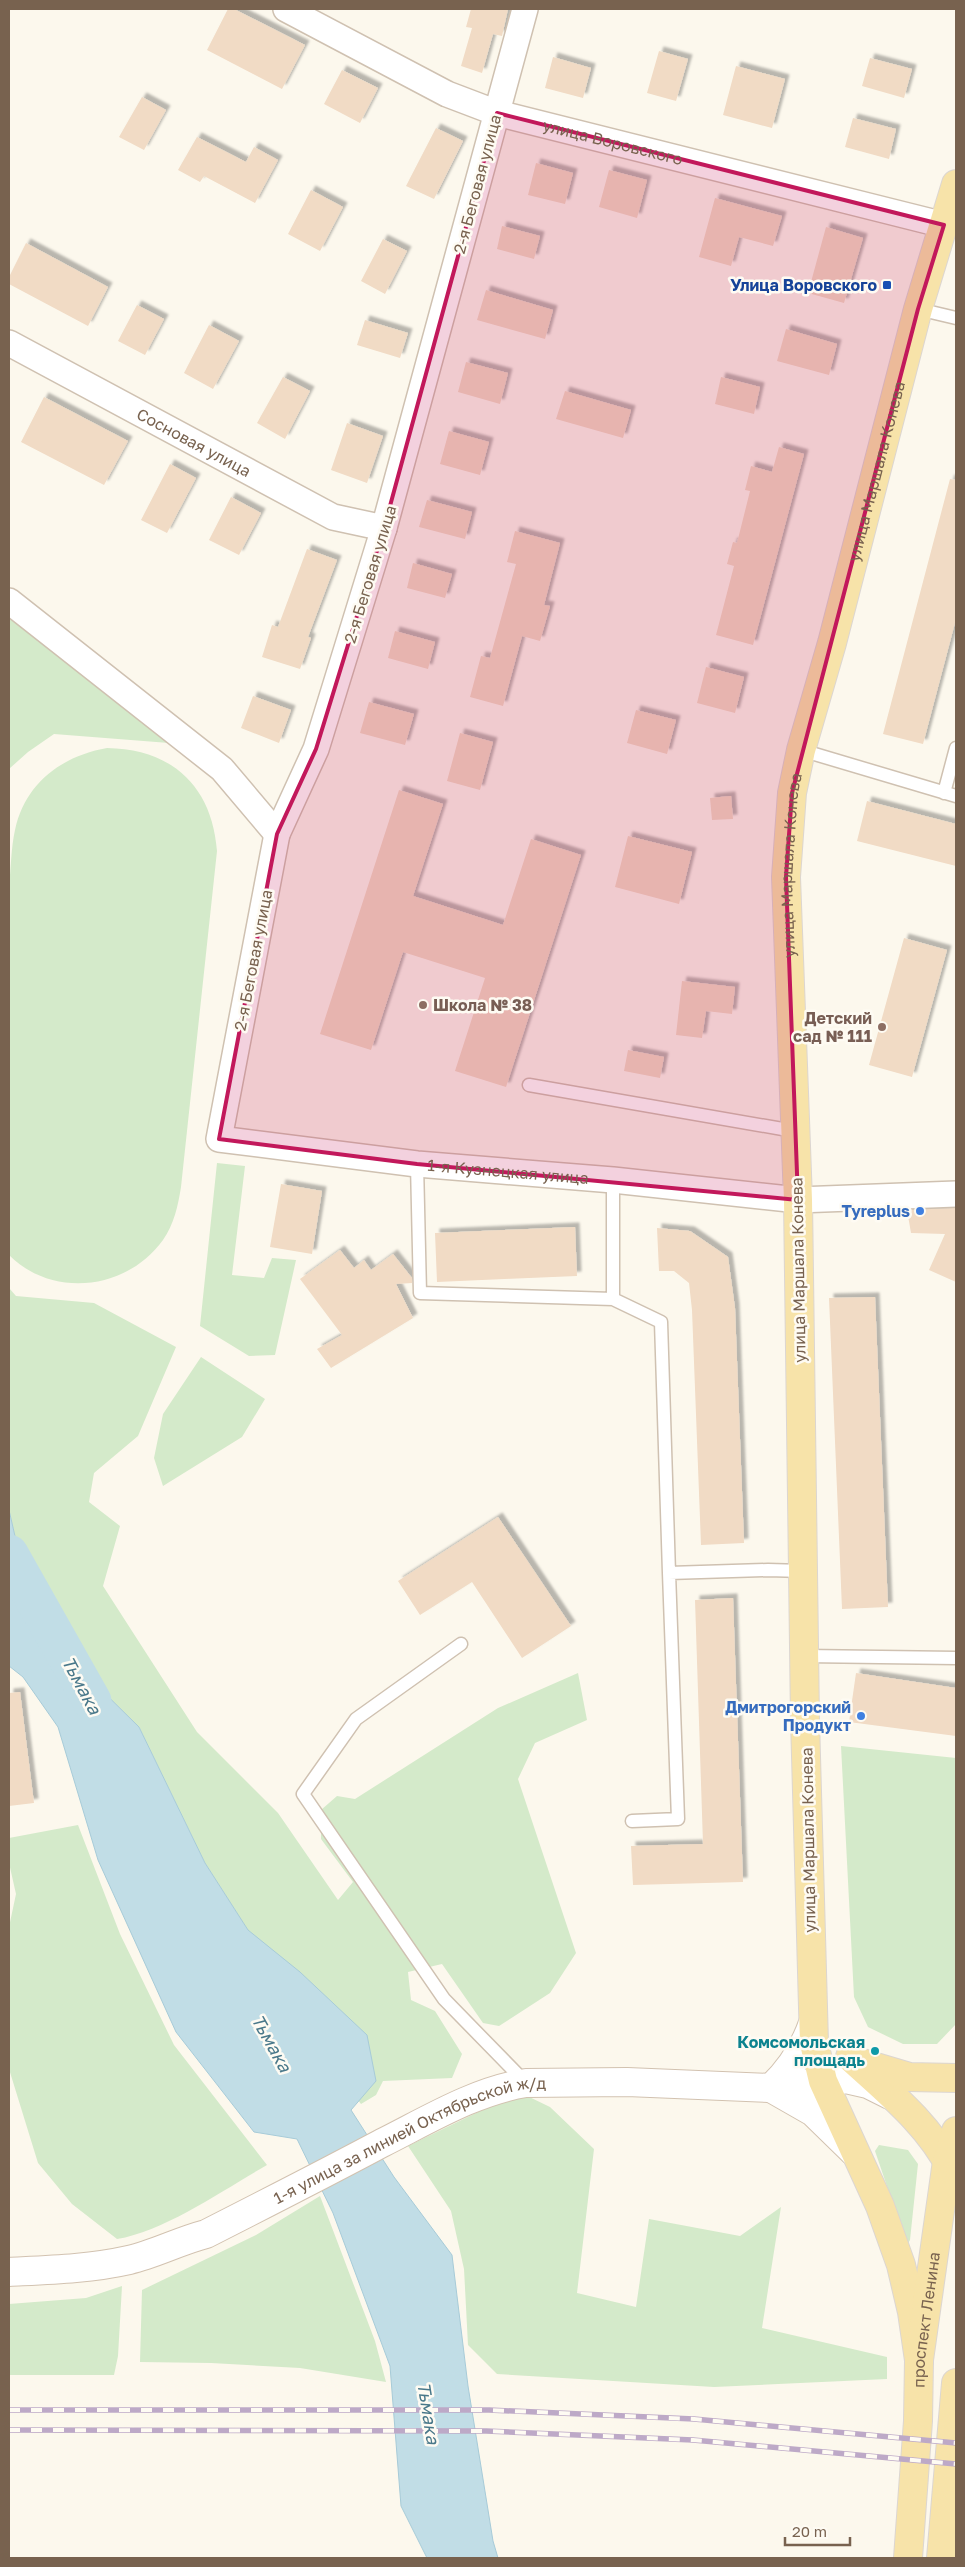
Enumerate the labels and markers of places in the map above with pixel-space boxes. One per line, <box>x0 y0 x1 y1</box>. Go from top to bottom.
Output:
place label: Улица Воровского <box>730 275 877 295</box>
marker: Улица Воровского <box>881 279 893 291</box>
place label: Школа № 38 <box>433 995 532 1015</box>
marker: Школа № 38 <box>417 999 429 1011</box>
place label: Детский сад № 111 <box>793 1008 872 1046</box>
marker: Детский сад № 111 <box>876 1021 888 1033</box>
place label: Tyreplus <box>842 1201 910 1221</box>
marker: Tyreplus <box>914 1205 926 1217</box>
place label: Дмитрогорский Продукт <box>725 1697 851 1735</box>
marker: Дмитрогорский Продукт <box>855 1710 867 1722</box>
place label: Комсомольская площадь <box>737 2032 865 2070</box>
marker: Комсомольская площадь <box>869 2045 881 2057</box>

